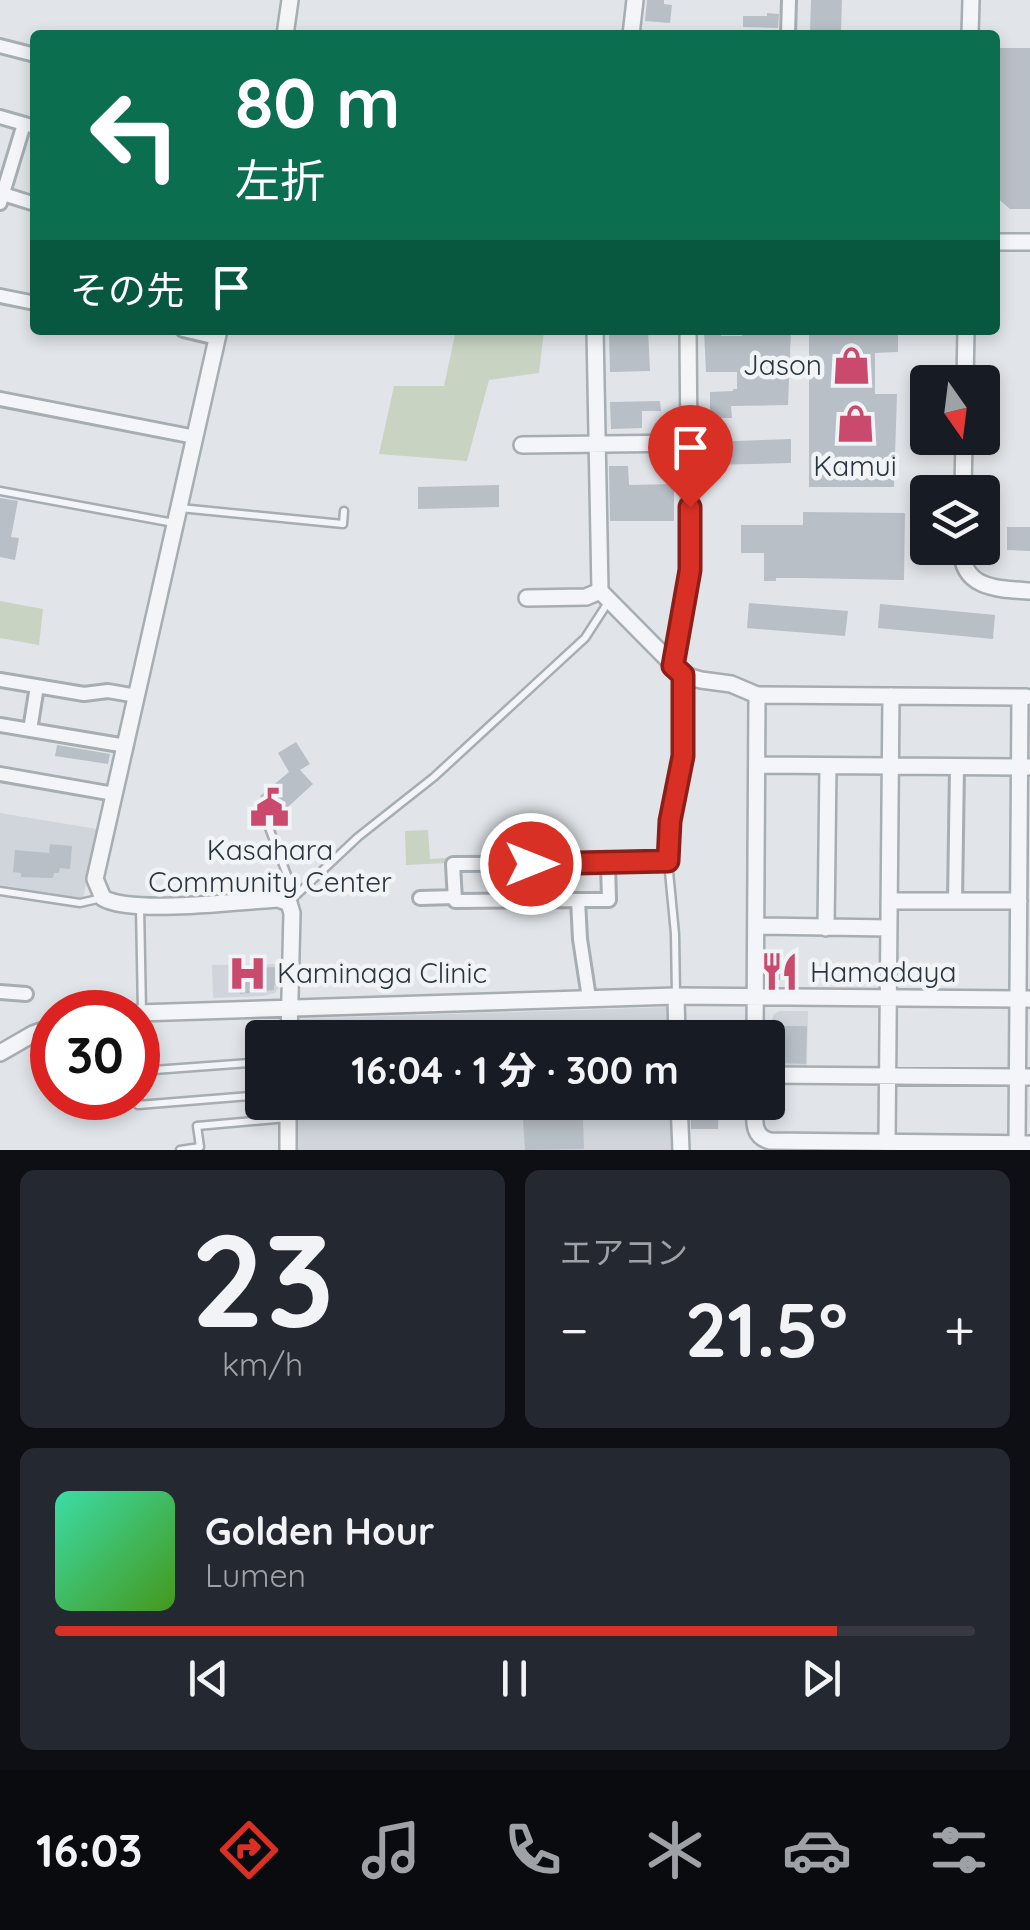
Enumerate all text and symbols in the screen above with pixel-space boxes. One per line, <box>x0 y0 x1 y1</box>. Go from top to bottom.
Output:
text: 80 m <box>235 58 400 146</box>
icon: left <box>70 70 200 200</box>
text: 左折 <box>235 152 325 208</box>
icon: arrive <box>204 260 259 315</box>
text: その先 <box>70 266 184 314</box>
shop icon: Jason <box>831 344 873 386</box>
place label: Jason <box>743 347 822 382</box>
north arrow <box>910 365 1000 455</box>
map controls <box>910 365 1000 565</box>
shop icon: Kamui <box>834 402 876 444</box>
pin <box>648 405 733 508</box>
icon: arrive <box>663 420 718 475</box>
place label: Kamui <box>813 448 897 483</box>
button: layers <box>910 475 1000 565</box>
public building icon: Kasahara Community Center <box>249 787 291 829</box>
position arrow <box>479 812 583 916</box>
place label: Kasahara Community Center <box>148 832 392 899</box>
restaurant icon: Hamadaya <box>759 951 801 993</box>
hospital icon: Kaminaga Clinic <box>226 952 268 994</box>
place label: Hamadaya <box>810 954 956 989</box>
place label: Kaminaga Clinic <box>277 955 487 990</box>
speed limit sign: 30 <box>30 990 160 1120</box>
text: 16:04 · 1 分 · 300 m <box>351 1046 679 1094</box>
text: 23 <box>191 1197 334 1360</box>
text: エアコン <box>560 1232 688 1272</box>
text: 21.5° <box>685 1282 848 1376</box>
text: − <box>560 1295 589 1364</box>
text: + <box>944 1295 975 1364</box>
text: km/h <box>222 1344 303 1384</box>
text: Golden Hour <box>205 1507 434 1555</box>
text: Lumen <box>205 1555 306 1595</box>
icon: previous <box>181 1651 236 1706</box>
icon: pause <box>487 1651 542 1706</box>
icon: next <box>794 1651 849 1706</box>
icon: directions <box>214 1815 284 1885</box>
icon: music <box>356 1815 426 1885</box>
icon: phone <box>498 1815 568 1885</box>
icon: climate <box>640 1815 710 1885</box>
icon: car <box>782 1815 852 1885</box>
icon: filters <box>924 1815 994 1885</box>
text: 16:03 <box>36 1822 142 1878</box>

